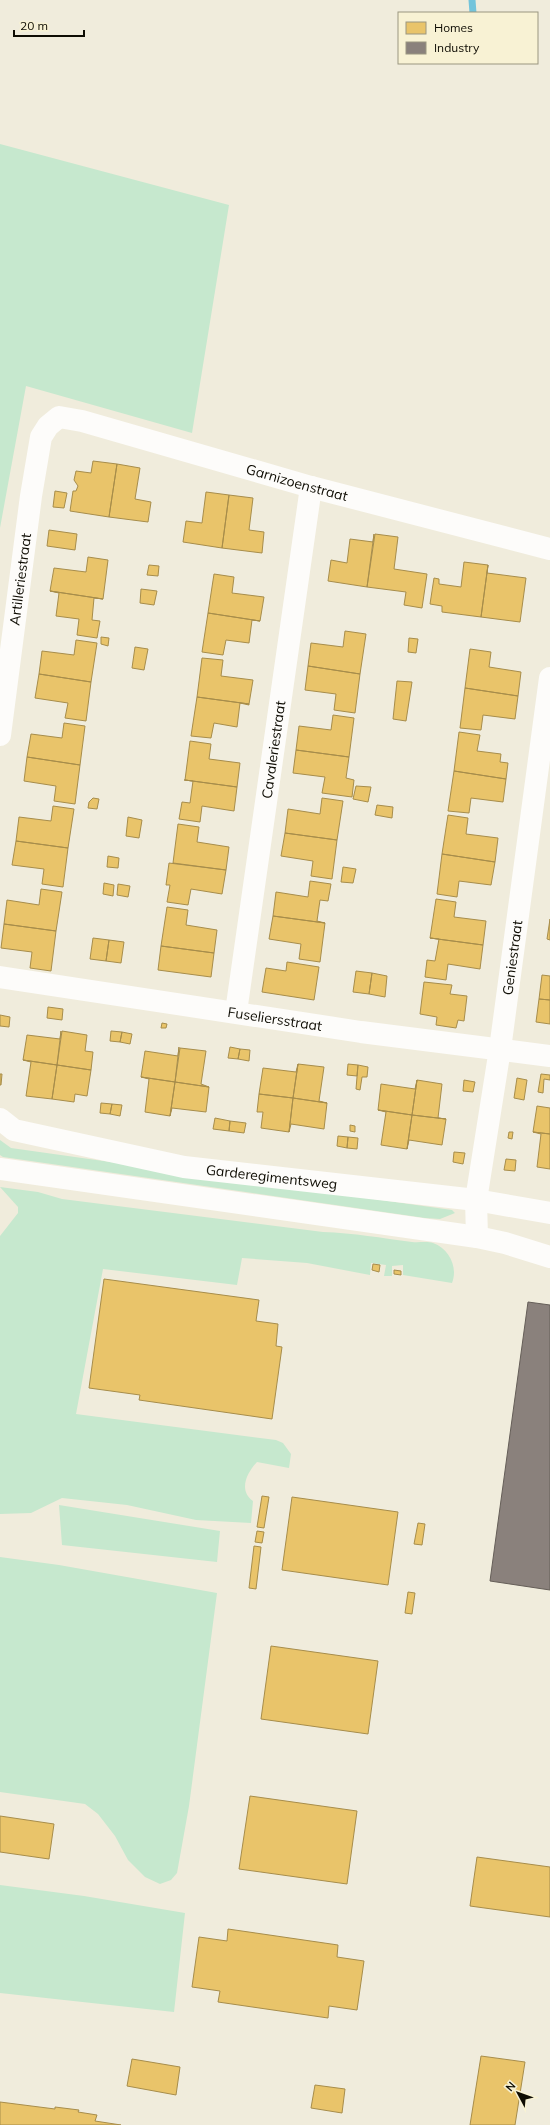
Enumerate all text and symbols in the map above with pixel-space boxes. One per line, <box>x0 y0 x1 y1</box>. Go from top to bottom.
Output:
scale bar <box>14 12 84 38</box>
legend <box>398 12 538 64</box>
text: 20 m <box>20 18 48 33</box>
text: Homes <box>434 20 473 35</box>
text: Industry <box>434 40 480 55</box>
street label: Garnizoenstraat <box>244 460 350 505</box>
street label: Artilleriestraat <box>5 532 35 627</box>
street label: Cavaleriestraat <box>258 699 289 800</box>
street label: Geniestraat <box>498 919 526 996</box>
street label: Fuseliersstraat <box>226 1003 323 1035</box>
street label: Garderegimentsweg <box>205 1161 338 1193</box>
north arrow <box>498 2073 538 2113</box>
text: N <box>502 2079 518 2094</box>

